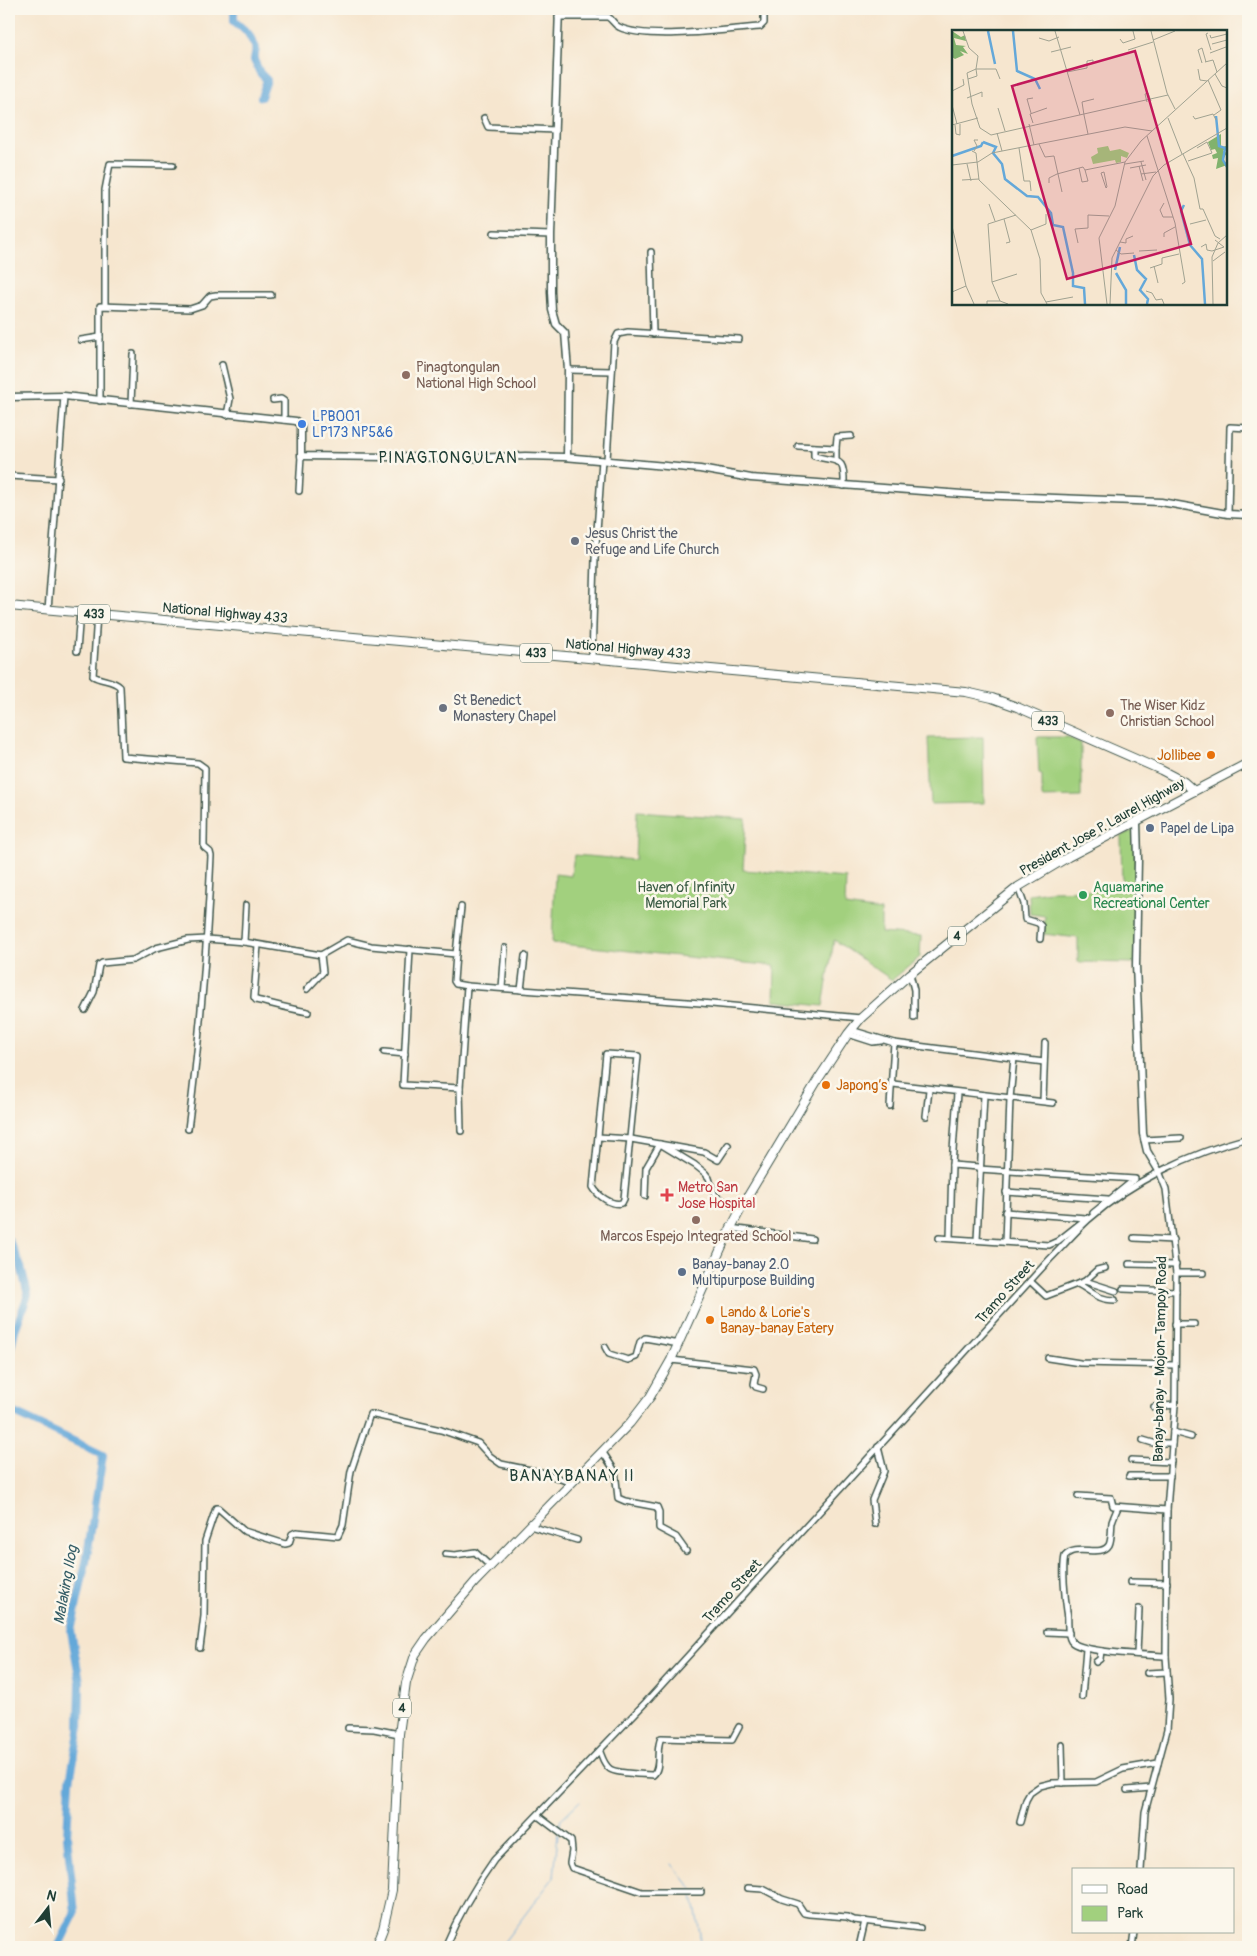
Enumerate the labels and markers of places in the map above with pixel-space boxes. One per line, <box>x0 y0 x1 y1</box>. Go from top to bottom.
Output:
place label: Pinagtongulan National High School <box>416 359 536 392</box>
marker: Pinagtongulan National High School <box>400 369 412 381</box>
place label: LPB001 LP173 NP5&6 <box>312 408 393 441</box>
marker: LPB001 LP173 NP5&6 <box>296 418 308 430</box>
place label: Jesus Christ the Refuge and Life Church <box>585 525 719 558</box>
marker: Jesus Christ the Refuge and Life Church <box>569 535 581 547</box>
place label: St Benedict Monastery Chapel <box>453 692 556 725</box>
place label: The Wiser Kidz Christian School <box>1120 697 1214 730</box>
marker: St Benedict Monastery Chapel <box>437 702 449 714</box>
marker: The Wiser Kidz Christian School <box>1104 707 1116 719</box>
place label: Jollibee <box>1157 747 1201 764</box>
marker: Jollibee <box>1205 749 1217 761</box>
place label: Papel de Lipa <box>1160 820 1234 837</box>
marker: Papel de Lipa <box>1144 822 1156 834</box>
place label: Aquamarine Recreational Center <box>1093 879 1210 912</box>
marker: Aquamarine Recreational Center <box>1077 889 1089 901</box>
place label: Japong’s <box>836 1077 888 1094</box>
marker: Japong’s <box>820 1079 832 1091</box>
place label: Metro San Jose Hospital <box>678 1179 756 1212</box>
marker: Metro San Jose Hospital <box>660 1188 674 1202</box>
marker: Marcos Espejo Integrated School <box>690 1214 702 1226</box>
place label: Marcos Espejo Integrated School <box>600 1228 792 1245</box>
place label: Banay-banay 2.0 Multipurpose Building <box>692 1256 815 1289</box>
marker: Banay-banay 2.0 Multipurpose Building <box>676 1266 688 1278</box>
place label: Lando & Lorie's Banay-banay Eatery <box>720 1304 834 1337</box>
marker: Lando & Lorie's Banay-banay Eatery <box>704 1314 716 1326</box>

